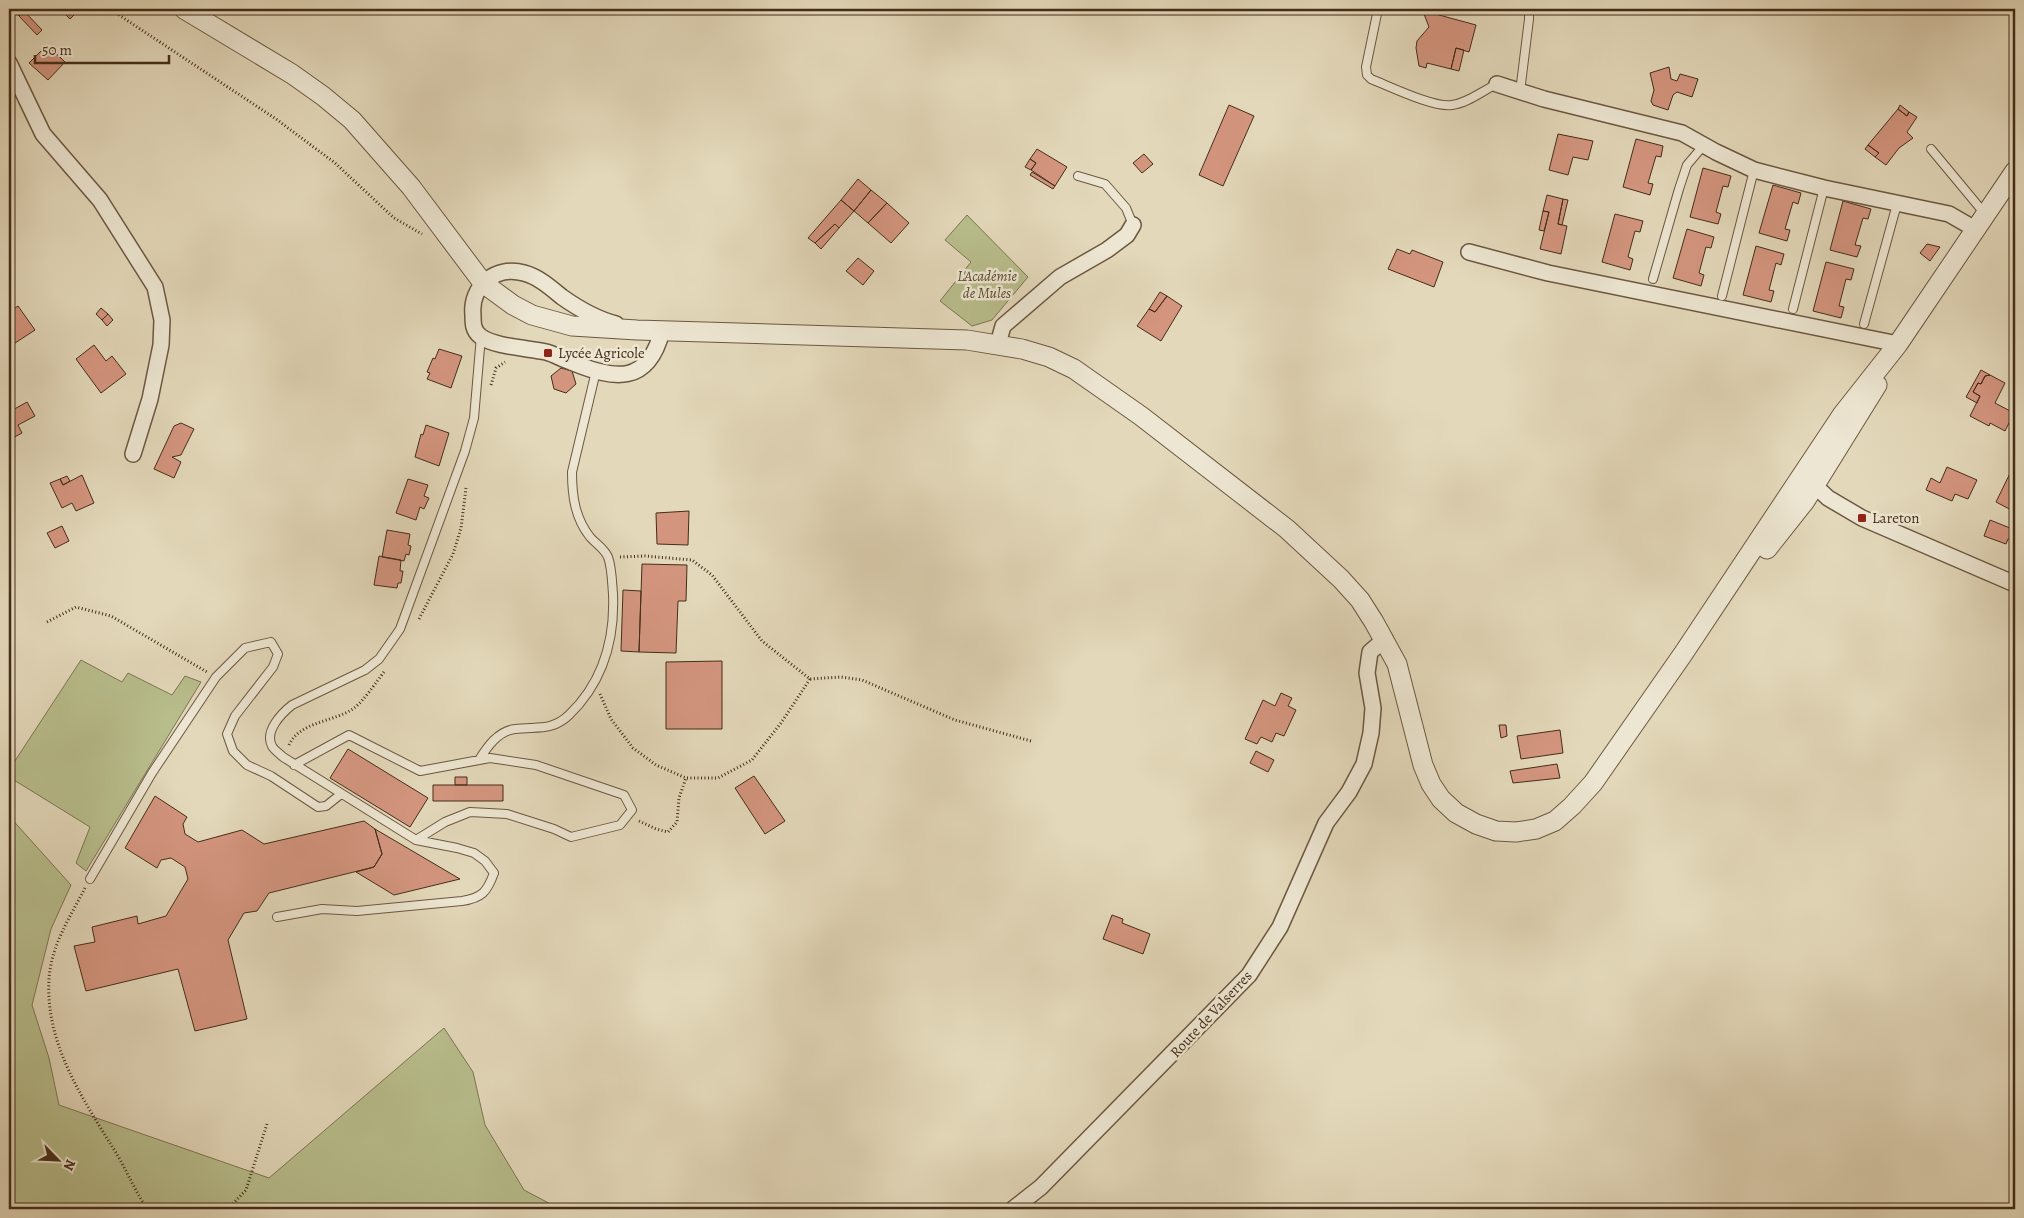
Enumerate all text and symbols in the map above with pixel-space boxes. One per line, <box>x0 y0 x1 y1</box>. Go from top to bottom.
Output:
scale bar <box>35 32 169 64</box>
text: 50 m <box>42 40 72 60</box>
park label: L'Académie de Mules <box>957 266 1017 303</box>
place label: Lycée Agricole <box>558 343 645 363</box>
marker: Lycée Agricole <box>542 347 554 359</box>
place label: Lareton <box>1872 508 1920 528</box>
marker: Lareton <box>1856 512 1868 524</box>
street label: Route de Valserres <box>1165 966 1257 1062</box>
north arrow <box>32 1136 82 1186</box>
text: N <box>59 1157 80 1174</box>

